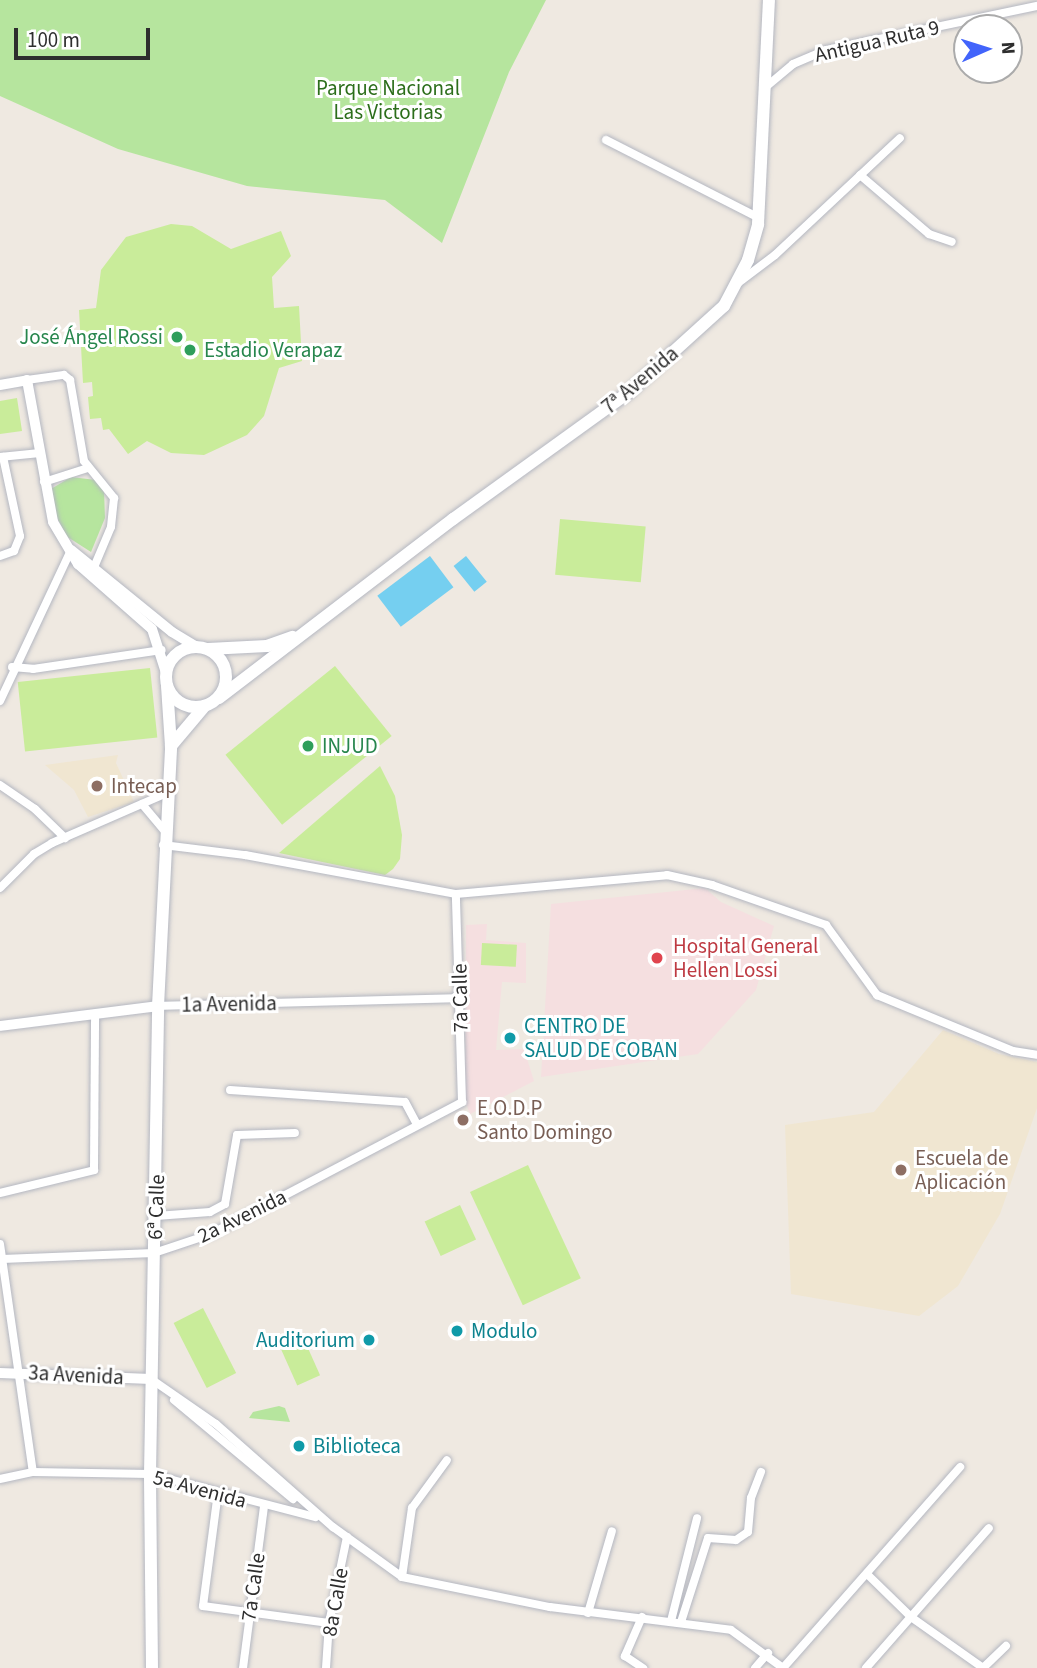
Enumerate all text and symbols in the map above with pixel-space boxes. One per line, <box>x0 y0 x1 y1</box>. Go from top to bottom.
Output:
scale bar <box>18 14 154 58</box>
street label: Antigua Ruta 9 <box>812 14 942 68</box>
north arrow <box>953 14 1023 84</box>
text: 100 m <box>27 25 80 55</box>
text: N <box>994 41 1021 55</box>
park label: Parque Nacional Las Victorias <box>316 75 460 125</box>
place label: José Ángel Rossi <box>19 324 163 350</box>
marker: José Ángel Rossi <box>169 329 185 345</box>
place label: Estadio Verapaz <box>204 337 342 363</box>
street label: 7ª Avenida <box>597 341 683 419</box>
marker: Estadio Verapaz <box>182 342 198 358</box>
place label: INJUD <box>322 733 378 759</box>
marker: INJUD <box>300 738 316 754</box>
place label: Intecap <box>111 773 177 799</box>
marker: Intecap <box>89 778 105 794</box>
place label: Hospital General Hellen Lossi <box>673 933 818 983</box>
marker: Hospital General Hellen Lossi <box>647 948 667 968</box>
street label: 7a Calle <box>447 963 473 1033</box>
street label: 1a Avenida <box>181 991 277 1017</box>
place label: CENTRO DE SALUD DE COBAN <box>524 1013 678 1063</box>
marker: CENTRO DE SALUD DE COBAN <box>502 1030 518 1046</box>
place label: E.O.D.P Santo Domingo <box>477 1095 613 1145</box>
marker: E.O.D.P Santo Domingo <box>455 1112 471 1128</box>
place label: Escuela de Aplicación <box>915 1145 1008 1195</box>
marker: Escuela de Aplicación <box>893 1162 909 1178</box>
street label: 6ª Calle <box>142 1174 170 1240</box>
street label: 2a Avenida <box>194 1184 290 1248</box>
place label: Modulo <box>471 1318 537 1344</box>
marker: Modulo <box>449 1323 465 1339</box>
place label: Auditorium <box>256 1327 355 1353</box>
marker: Auditorium <box>361 1332 377 1348</box>
street label: 3a Avenida <box>28 1360 124 1390</box>
place label: Biblioteca <box>313 1433 401 1459</box>
marker: Biblioteca <box>291 1438 307 1454</box>
street label: 5a Avenida <box>151 1464 249 1514</box>
street label: 7a Calle <box>236 1551 270 1623</box>
street label: 8a Calle <box>317 1566 353 1638</box>

